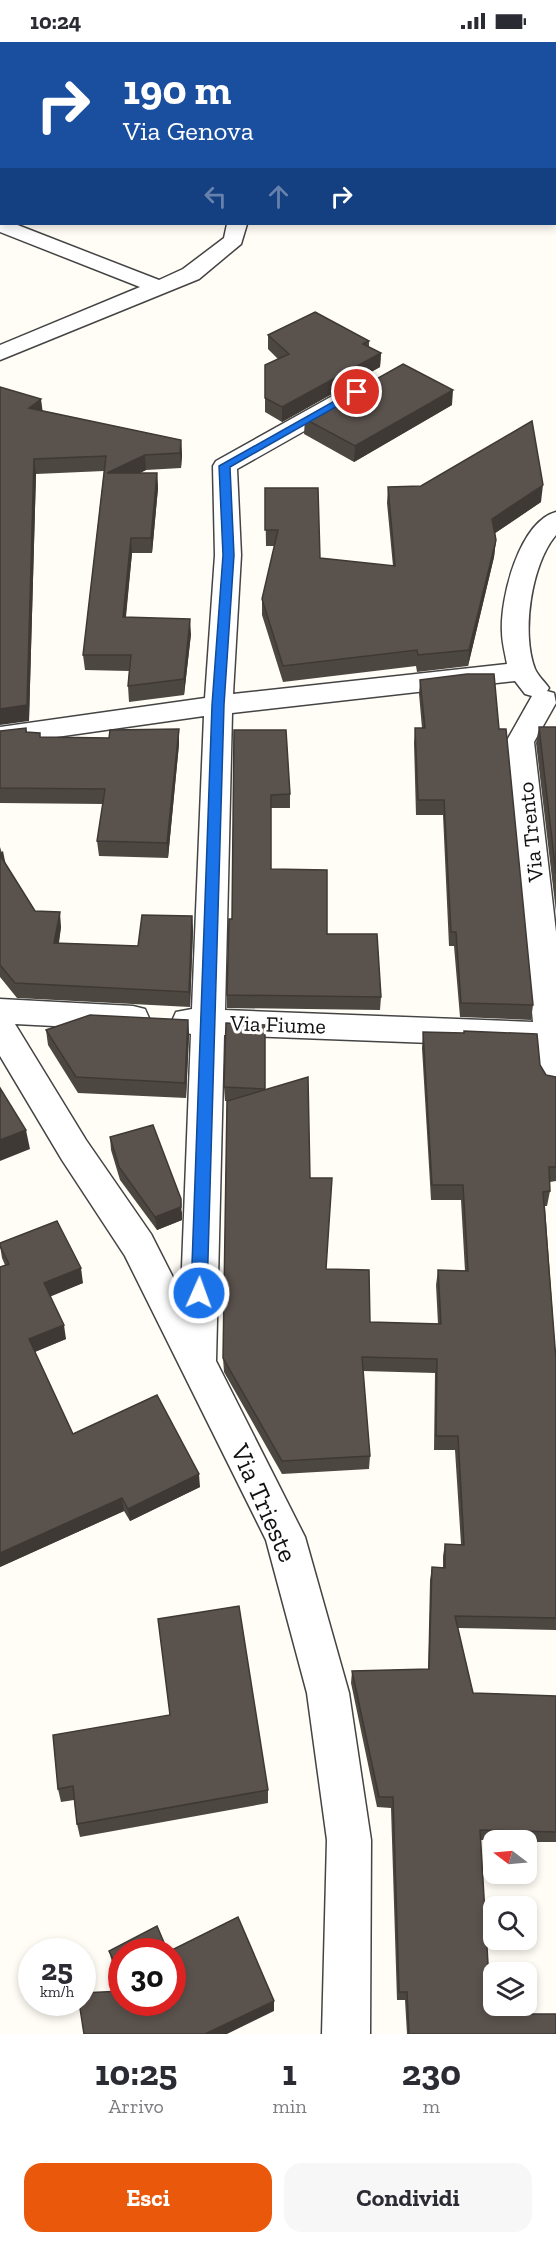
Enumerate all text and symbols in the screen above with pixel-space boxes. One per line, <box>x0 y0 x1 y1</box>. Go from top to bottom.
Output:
text: 10:24 <box>30 8 81 35</box>
text: 190 m <box>123 64 231 115</box>
icon: right <box>24 66 102 144</box>
text: Via Genova <box>123 115 254 147</box>
icon: left <box>199 180 232 213</box>
icon: ahead <box>262 180 295 213</box>
icon: right <box>325 180 358 213</box>
pin <box>331 366 382 417</box>
icon: arrive <box>340 375 373 408</box>
street label: Via Trento <box>512 781 549 884</box>
street label: Via Fiume <box>229 1009 326 1040</box>
position arrow <box>167 1261 231 1325</box>
street label: Via Trieste <box>223 1438 304 1567</box>
north arrow <box>483 1830 537 1884</box>
map controls <box>483 1830 537 2016</box>
button: search <box>483 1896 537 1950</box>
speed limit sign: 30 <box>108 1938 186 2016</box>
text: 25 <box>41 1952 73 1988</box>
button: layers <box>483 1962 537 2016</box>
text: km/h <box>40 1983 74 2001</box>
text: 10:25 <box>95 2051 177 2094</box>
text: 1 <box>282 2051 297 2094</box>
text: 230 <box>402 2051 461 2094</box>
text: Arrivo <box>109 2094 164 2118</box>
text: min <box>272 2094 307 2118</box>
text: m <box>423 2094 440 2118</box>
button: Esci <box>24 2163 272 2232</box>
button: Condividi <box>284 2163 532 2232</box>

